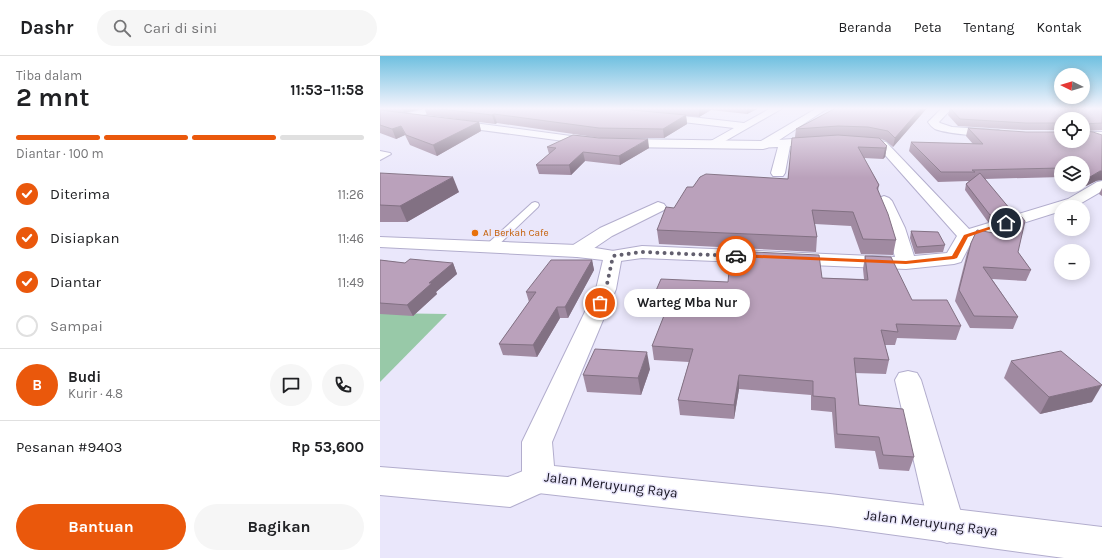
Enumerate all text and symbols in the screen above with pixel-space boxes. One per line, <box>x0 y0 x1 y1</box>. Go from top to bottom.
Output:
search box <box>97 10 377 46</box>
text: Dashr <box>20 17 73 39</box>
icon: search <box>111 17 133 39</box>
text: Cari di sini <box>143 19 217 37</box>
text: Beranda <box>839 19 892 36</box>
text: Peta <box>914 19 942 36</box>
text: Tentang <box>964 19 1015 36</box>
text: Kontak <box>1037 19 1082 36</box>
text: Tiba dalam <box>16 68 82 83</box>
north arrow <box>1054 68 1090 104</box>
map controls <box>1054 68 1090 280</box>
text: 11:53–11:58 <box>290 81 364 99</box>
text: 2 mnt <box>16 82 89 113</box>
button: locate <box>1054 112 1090 148</box>
text: Diantar · 100 m <box>16 146 104 161</box>
button: layers <box>1054 156 1090 192</box>
icon: check <box>16 183 38 205</box>
text: Diterima <box>50 185 110 203</box>
text: 11:26 <box>337 187 364 202</box>
button: + <box>1054 200 1090 236</box>
pin <box>989 206 1023 240</box>
icon: home <box>995 212 1017 234</box>
icon: check <box>16 227 38 249</box>
place label: Al Berkah Cafe <box>483 227 549 239</box>
marker: Al Berkah Cafe <box>470 228 480 238</box>
text: Disiapkan <box>50 229 120 247</box>
text: 11:46 <box>338 231 364 246</box>
courier <box>716 236 756 276</box>
button: − <box>1054 244 1090 280</box>
icon: car <box>725 245 747 267</box>
icon: check <box>16 271 38 293</box>
text: Diantar <box>50 273 101 291</box>
text: 11:49 <box>338 275 364 290</box>
pin <box>583 286 617 320</box>
callout: Warteg Mba Nur <box>624 289 750 317</box>
icon: bag <box>589 292 611 314</box>
text: Warteg Mba Nur <box>637 295 737 310</box>
text: Sampai <box>50 317 103 335</box>
button: chat <box>270 364 312 406</box>
button: phone <box>322 364 364 406</box>
text: Budi <box>68 368 101 386</box>
text: B <box>32 376 42 394</box>
text: Kurir · 4.8 <box>68 386 123 401</box>
text: Pesanan #9403 <box>16 438 122 456</box>
text: Rp 53,600 <box>291 438 364 456</box>
street label: Jalan Meruyung Raya <box>543 468 679 502</box>
button: Bantuan <box>16 504 186 550</box>
button: Bagikan <box>194 504 364 550</box>
street label: Jalan Meruyung Raya <box>863 506 999 540</box>

